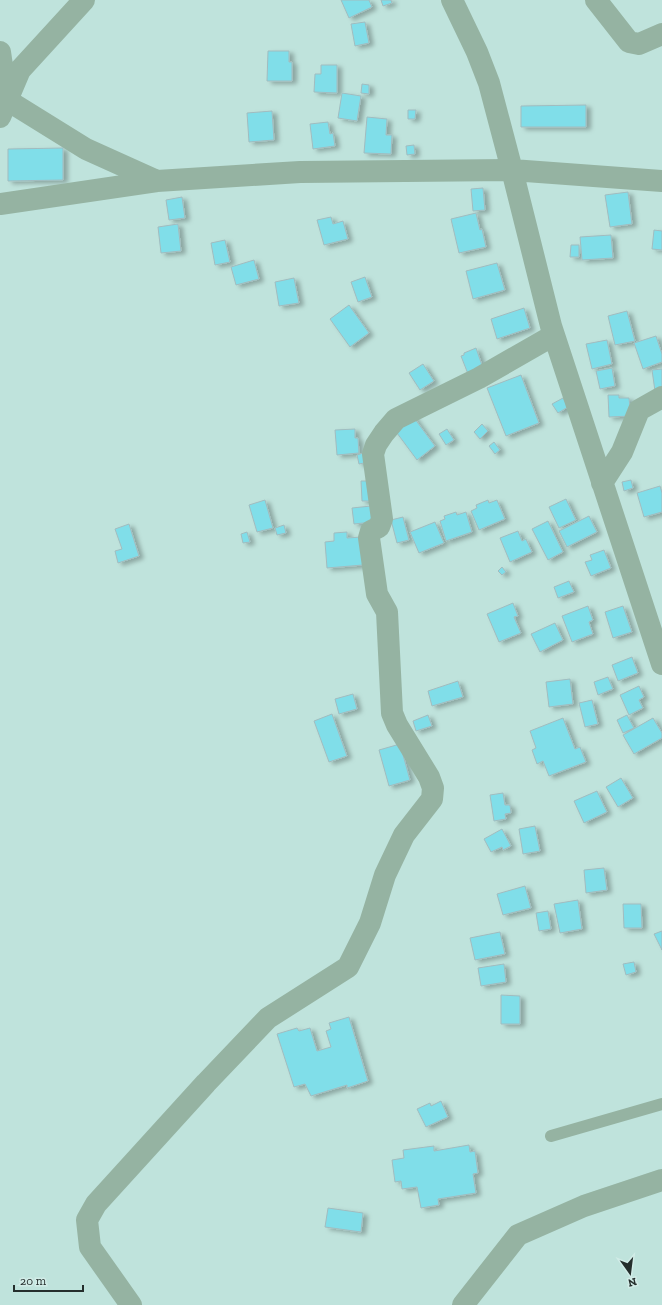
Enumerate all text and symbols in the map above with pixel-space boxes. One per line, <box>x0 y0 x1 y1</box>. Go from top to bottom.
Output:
north arrow <box>610 1253 650 1293</box>
scale bar <box>14 1267 83 1293</box>
text: 20 m <box>20 1274 47 1288</box>
text: N <box>626 1275 638 1290</box>

